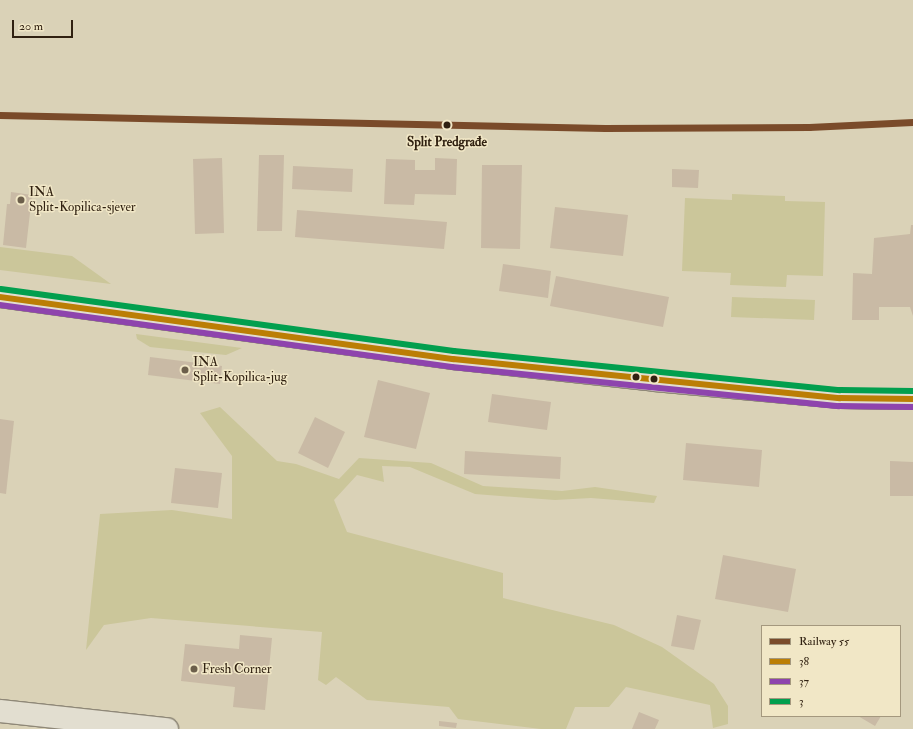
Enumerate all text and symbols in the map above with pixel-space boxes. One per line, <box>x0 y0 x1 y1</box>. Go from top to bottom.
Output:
scale bar <box>14 12 75 38</box>
text: 20 m <box>19 19 43 34</box>
marker: Split Predgrađe <box>440 118 454 132</box>
place label: Split Predgrađe <box>407 134 487 150</box>
place label: INA Split-Kopilica-sjever <box>29 185 136 216</box>
marker: INA Split-Kopilica-sjever <box>16 195 26 205</box>
place label: INA Split-Kopilica-jug <box>193 355 287 386</box>
marker: INA Split-Kopilica-jug <box>180 365 190 375</box>
unlabelled marker <box>631 372 641 382</box>
unlabelled marker <box>649 374 659 384</box>
legend <box>761 625 901 717</box>
text: Railway 55 <box>799 634 849 649</box>
text: 38 <box>799 654 809 669</box>
place label: Fresh Corner <box>202 661 272 677</box>
marker: Fresh Corner <box>189 664 199 674</box>
text: 37 <box>799 674 809 689</box>
text: 3 <box>799 694 804 709</box>

